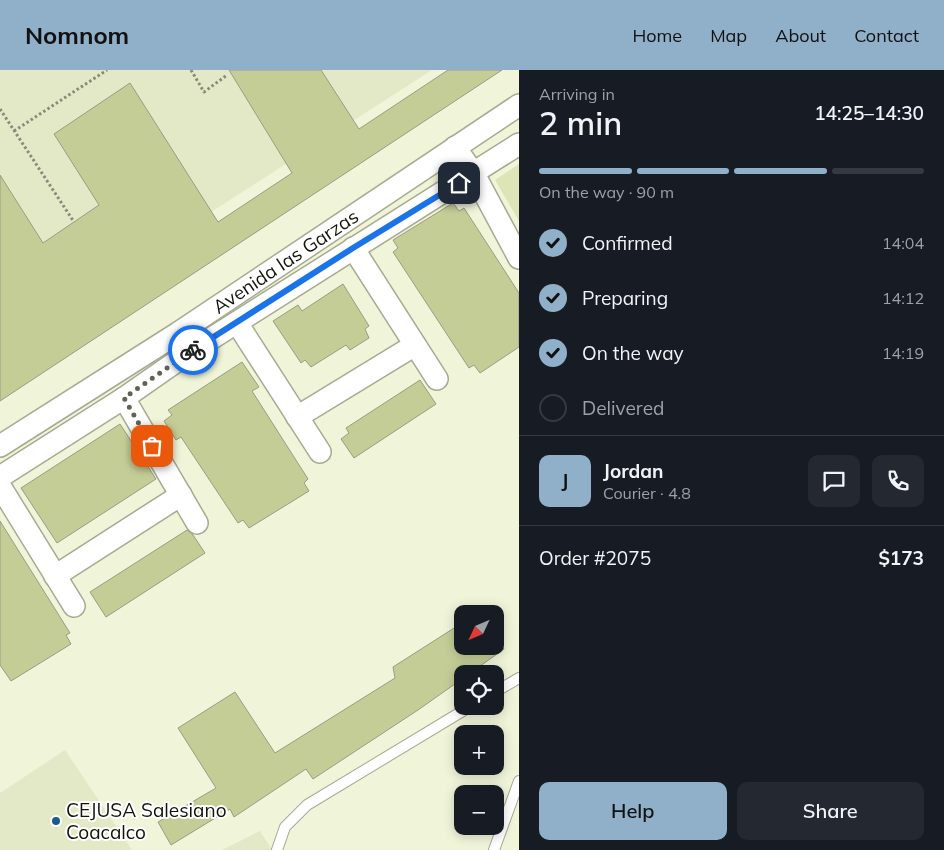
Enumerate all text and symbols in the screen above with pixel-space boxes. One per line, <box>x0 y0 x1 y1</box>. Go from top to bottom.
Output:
text: Nomnom <box>25 20 129 50</box>
text: Home <box>632 24 682 47</box>
text: Map <box>710 24 747 47</box>
text: About <box>775 24 826 47</box>
text: Contact <box>854 24 919 47</box>
text: Arriving in <box>539 84 615 104</box>
text: 14:25–14:30 <box>814 101 924 125</box>
text: 2 min <box>539 103 622 143</box>
pin <box>438 162 480 204</box>
icon: home <box>445 169 473 197</box>
text: On the way · 90 m <box>539 182 674 202</box>
street label: Avenida las Garzas <box>208 204 363 319</box>
icon: check <box>539 229 567 257</box>
text: Confirmed <box>582 231 673 255</box>
text: 14:04 <box>882 233 924 253</box>
icon: check <box>539 284 567 312</box>
text: Preparing <box>582 286 668 310</box>
text: 14:12 <box>882 288 924 308</box>
courier <box>168 325 218 375</box>
icon: bike <box>179 336 207 364</box>
icon: check <box>539 339 567 367</box>
text: On the way <box>582 341 684 365</box>
text: 14:19 <box>882 343 924 363</box>
text: Delivered <box>582 396 664 420</box>
pin <box>131 425 173 467</box>
icon: bag <box>138 432 166 460</box>
button: chat <box>808 455 860 507</box>
button: phone <box>872 455 924 507</box>
text: Jordan <box>603 459 663 483</box>
text: J <box>562 469 568 493</box>
text: Courier · 4.8 <box>603 483 691 503</box>
text: Order #2075 <box>539 546 651 570</box>
text: $173 <box>878 546 924 570</box>
north arrow <box>454 605 504 655</box>
map controls <box>454 605 504 835</box>
button: locate <box>454 665 504 715</box>
button: + <box>454 725 504 775</box>
button: Help <box>539 782 727 840</box>
button: Share <box>737 782 924 840</box>
button: − <box>454 785 504 835</box>
place label: CEJUSA Salesiano Coacalco <box>66 798 227 844</box>
marker: CEJUSA Salesiano Coacalco <box>50 815 62 827</box>

